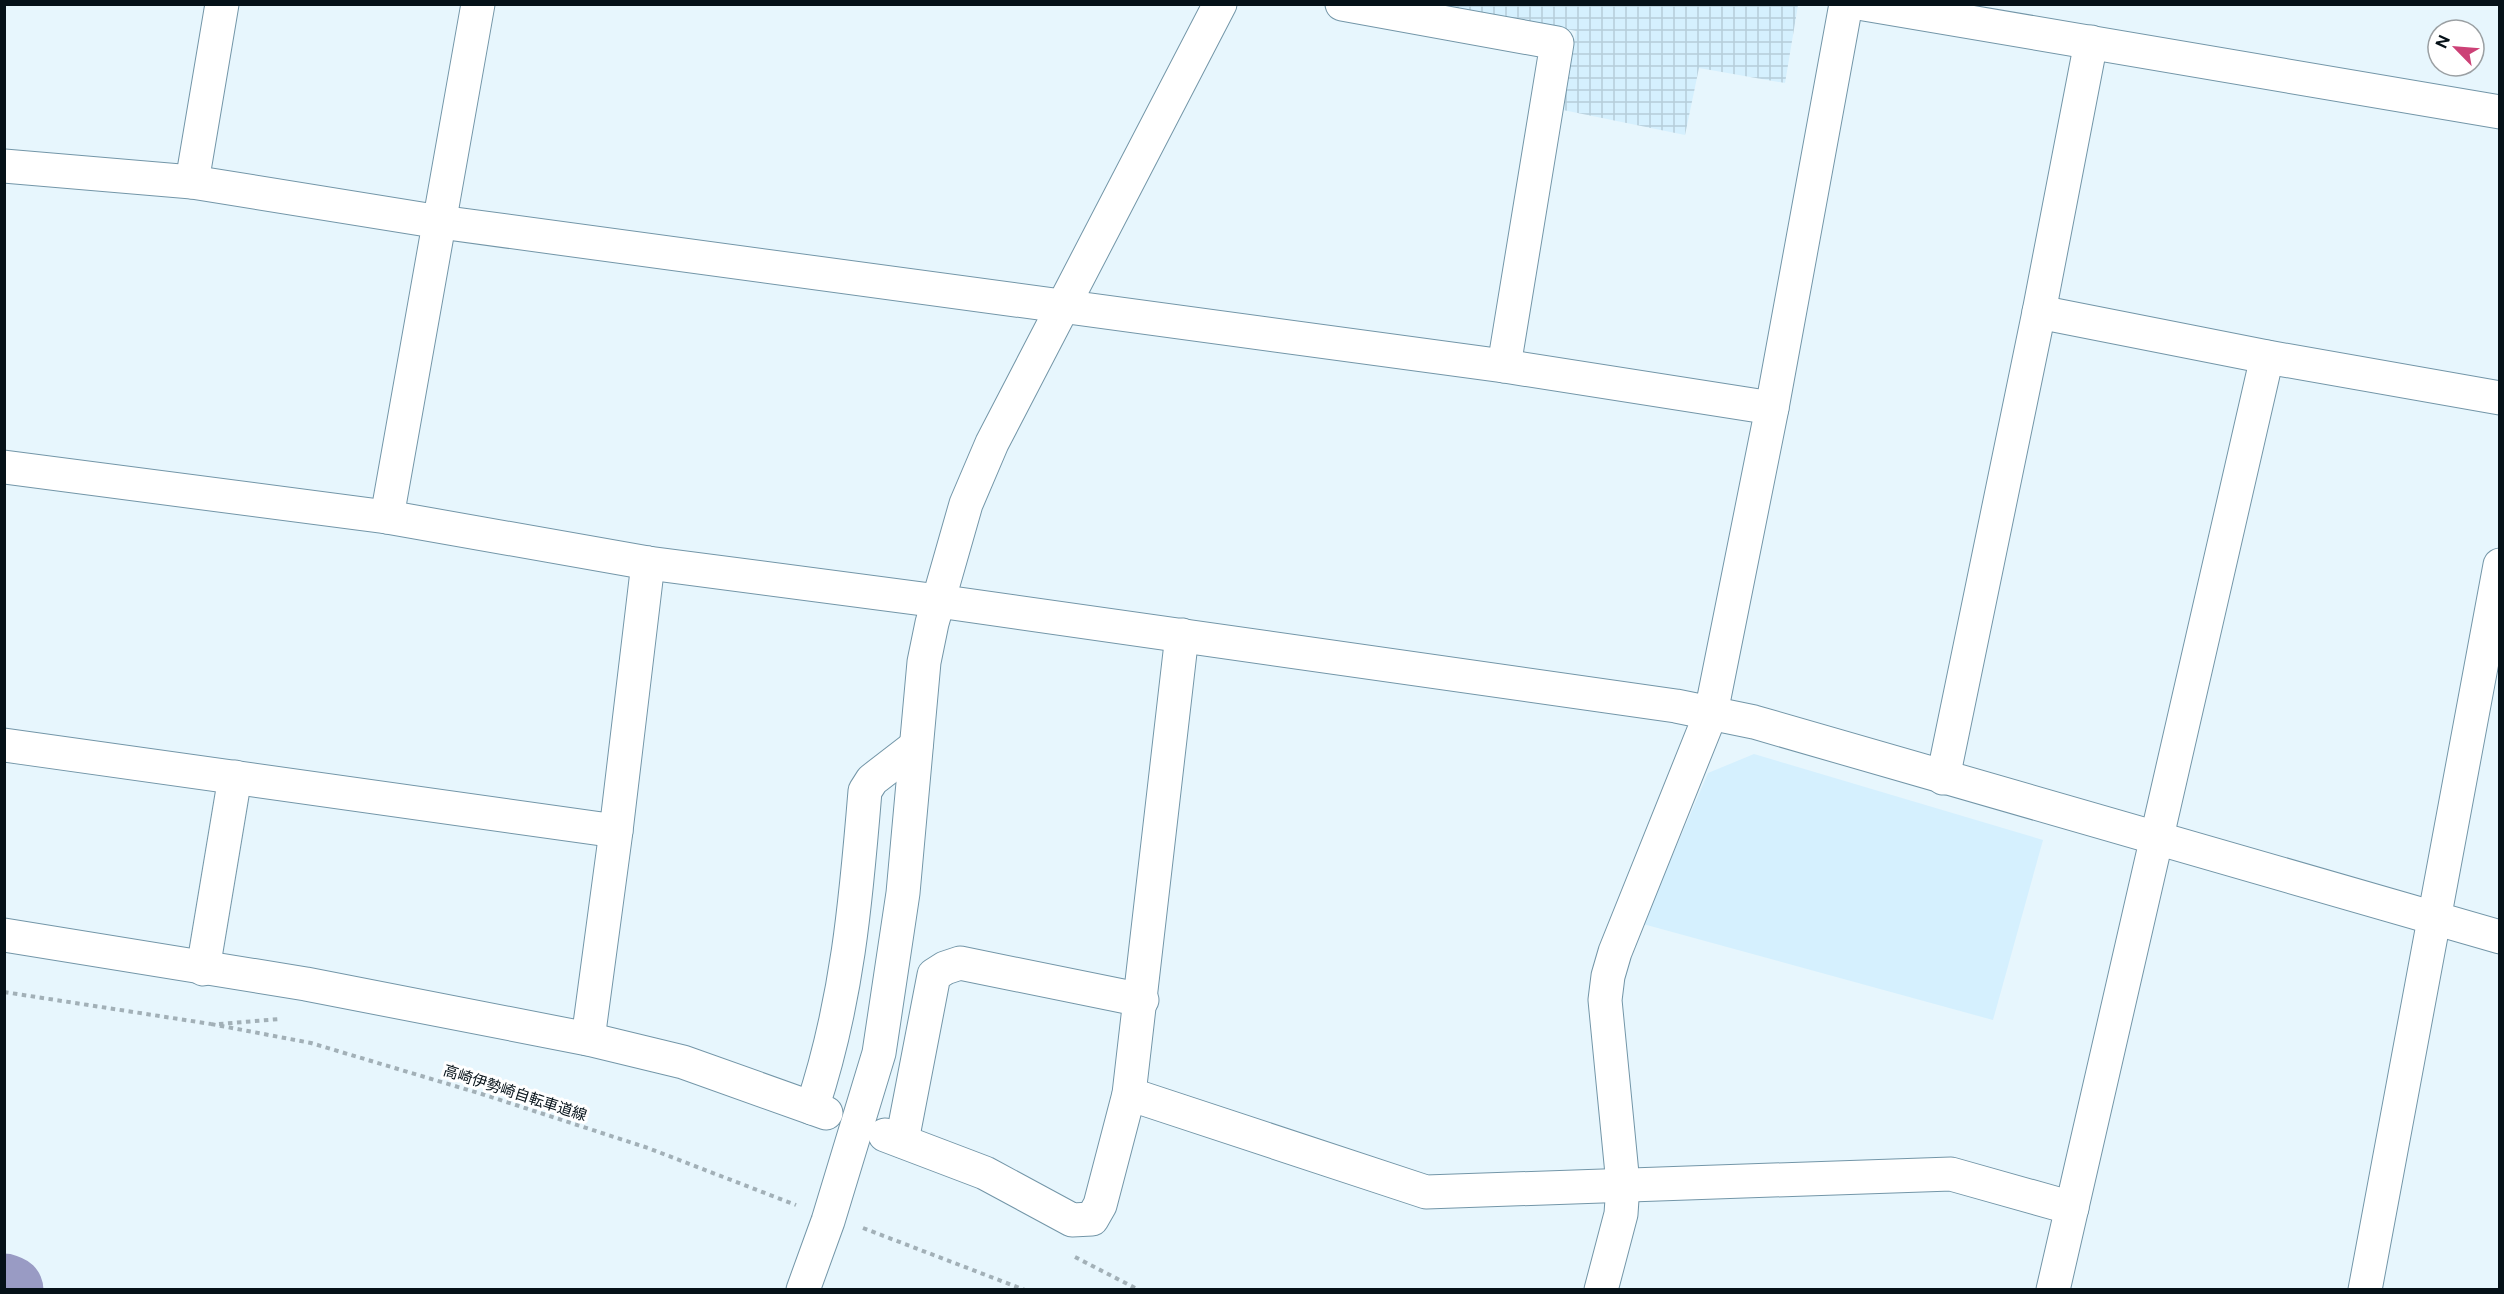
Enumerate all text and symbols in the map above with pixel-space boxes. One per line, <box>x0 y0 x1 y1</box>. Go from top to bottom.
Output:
north arrow <box>2426 18 2486 78</box>
text: N <box>2432 32 2454 52</box>
street label: 高崎伊勢崎自転車道線 <box>441 1061 589 1124</box>

